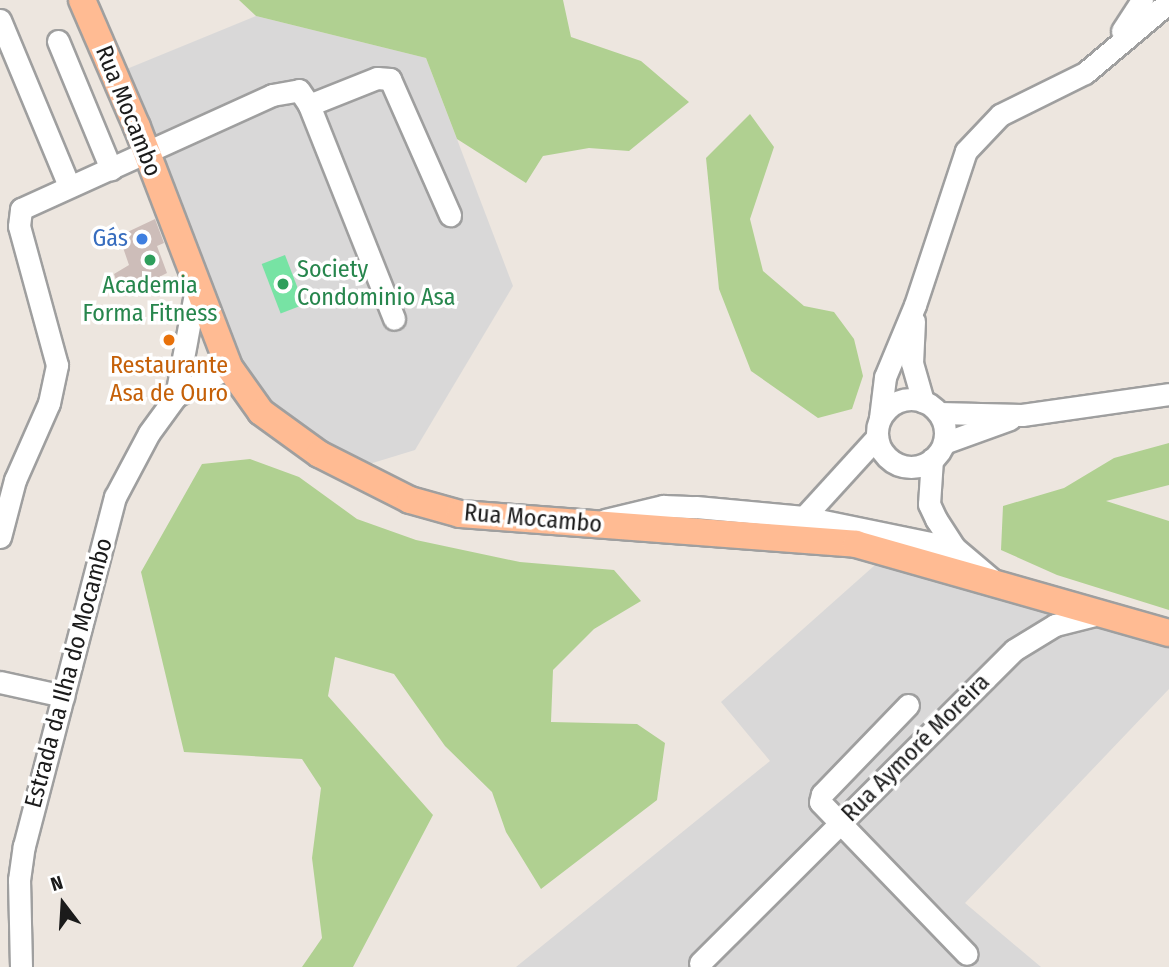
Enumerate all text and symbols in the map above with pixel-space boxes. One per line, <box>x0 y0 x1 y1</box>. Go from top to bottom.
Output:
street label: Rua Mocambo <box>89 41 167 181</box>
place label: Gás <box>92 225 128 253</box>
marker: Gás <box>134 231 150 247</box>
marker: Academia Forma Fitness <box>142 252 158 268</box>
place label: Society Condominio Asa <box>297 256 455 312</box>
place label: Academia Forma Fitness <box>83 272 217 328</box>
marker: Society Condominio Asa <box>275 276 291 292</box>
marker: Restaurante Asa de Ouro <box>161 332 177 348</box>
place label: Restaurante Asa de Ouro <box>110 352 228 408</box>
street label: Rua Mocambo <box>463 499 603 539</box>
street label: Estrada da Ilha do Mocambo <box>19 535 119 811</box>
street label: Rua Aymoré Moreira <box>836 668 996 828</box>
north arrow <box>28 869 98 939</box>
text: N <box>48 871 66 896</box>

